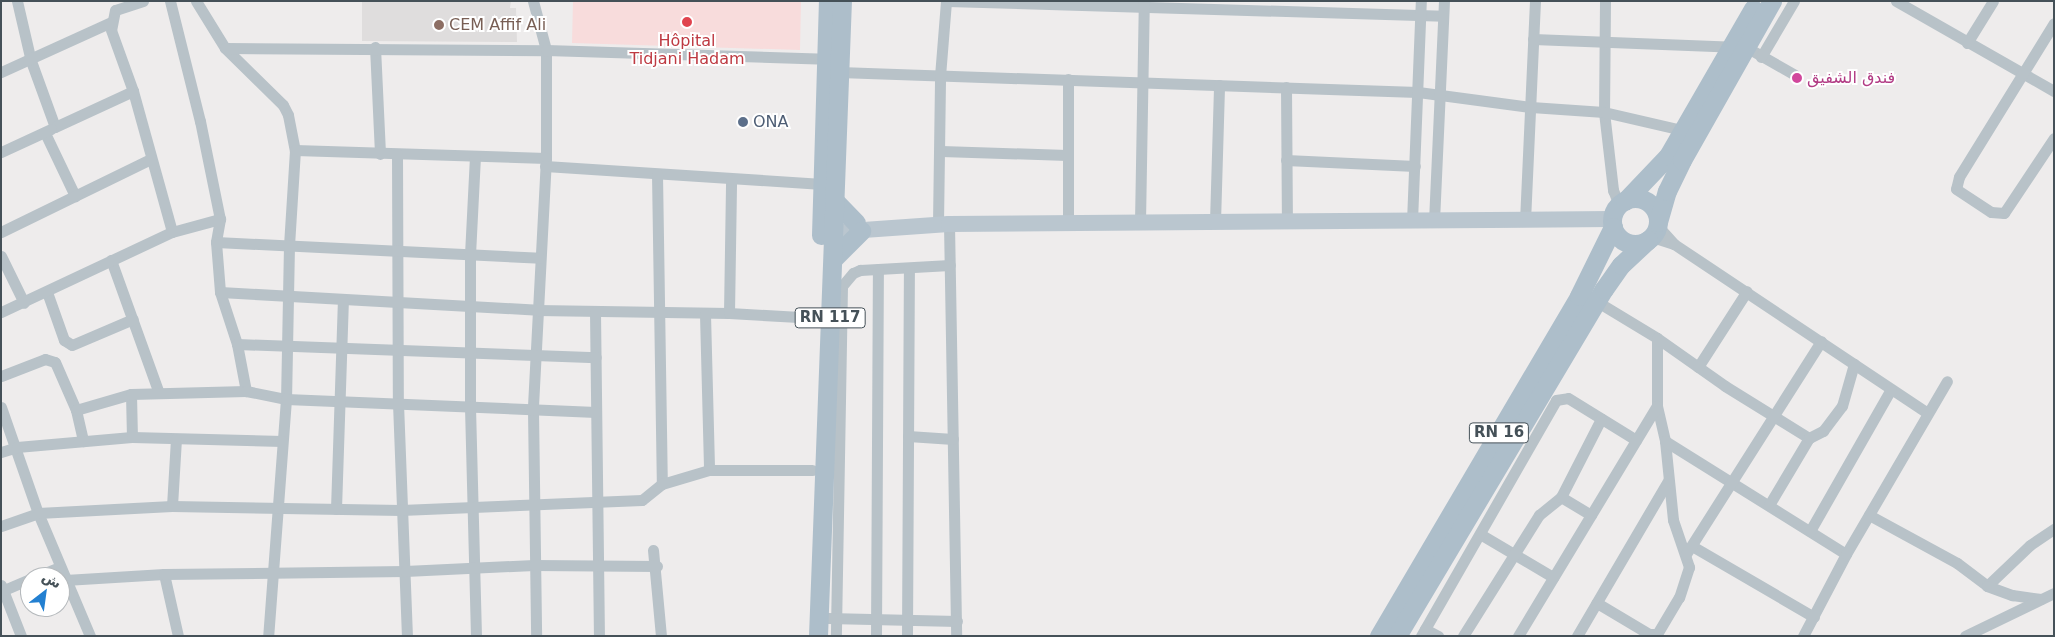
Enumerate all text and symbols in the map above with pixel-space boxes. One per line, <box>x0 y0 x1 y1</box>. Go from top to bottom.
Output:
place label: CEM Affif Ali <box>449 15 546 35</box>
marker: Hôpital Tidjani Hadam <box>680 15 694 29</box>
marker: CEM Affif Ali <box>433 19 445 31</box>
place label: Hôpital Tidjani Hadam <box>629 31 745 69</box>
place label: فندق الشفيق <box>1807 68 1895 88</box>
marker: فندق الشفيق <box>1791 72 1803 84</box>
place label: ONA <box>753 112 789 132</box>
marker: ONA <box>737 116 749 128</box>
road number: RN 117 <box>794 306 866 330</box>
road number: RN 16 <box>1468 420 1530 446</box>
north arrow <box>20 567 70 617</box>
text: ش <box>40 568 64 592</box>

